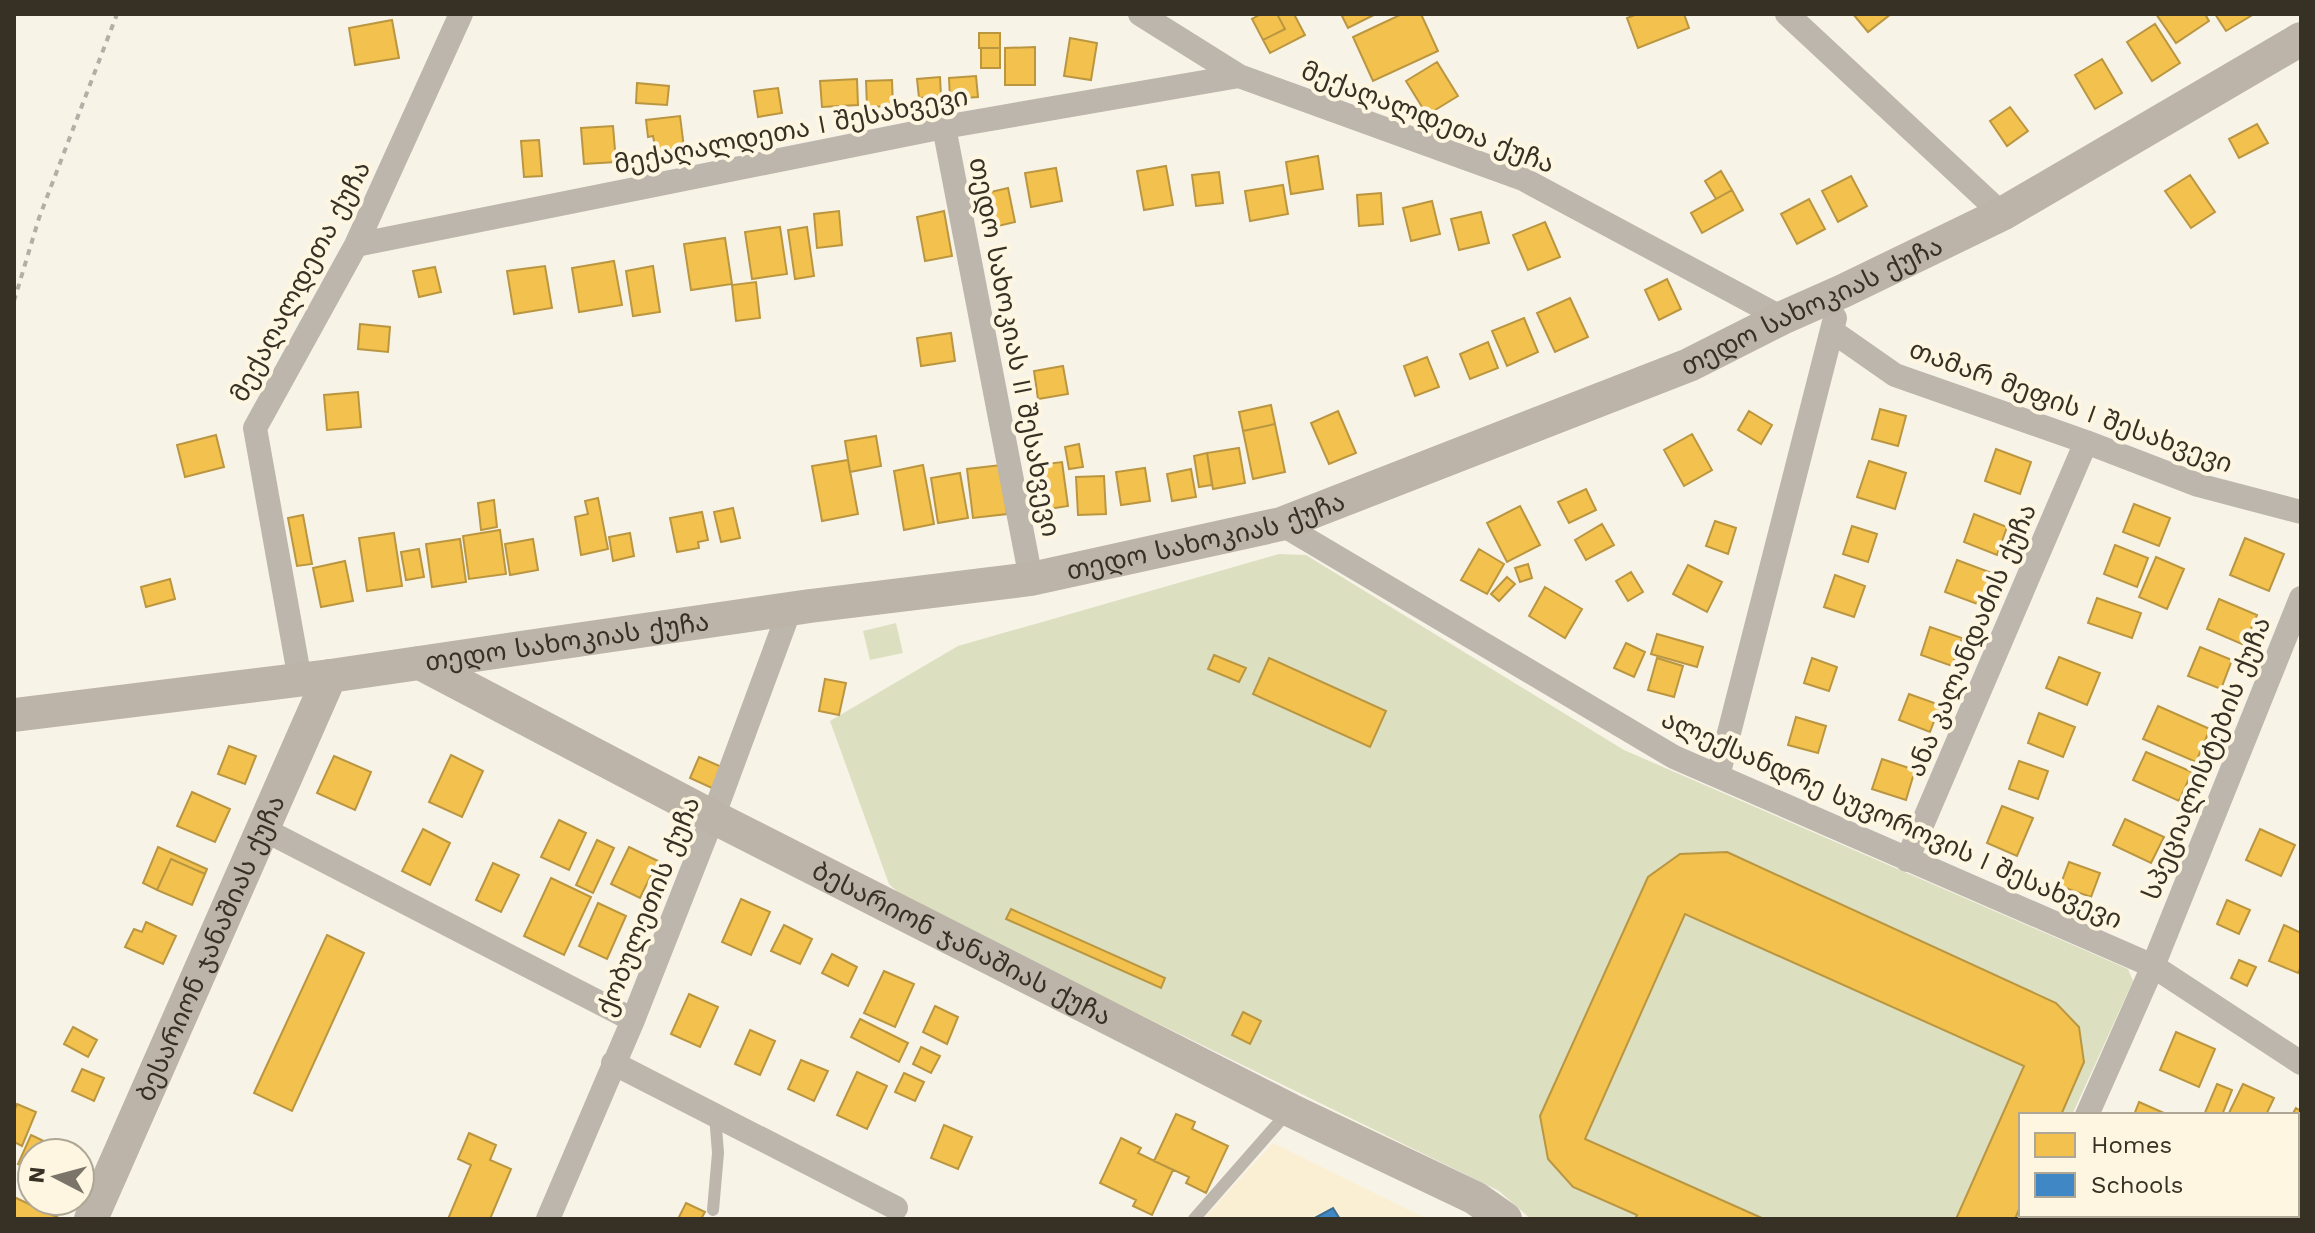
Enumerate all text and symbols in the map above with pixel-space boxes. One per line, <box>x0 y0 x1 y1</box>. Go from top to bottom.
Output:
street label: მექაღალდეთა ქუჩა <box>1297 55 1559 180</box>
street label: მექაღალდეთა I შესახვევი <box>611 81 971 180</box>
street label: თედო სახოკიას II შესახვევი <box>962 155 1067 539</box>
street label: მექაღალდეთა ქუჩა <box>224 156 377 407</box>
street label: თედო სახოკიას ქუჩა <box>1676 230 1947 382</box>
street label: თამარ მეფის I შესახვევი <box>1905 333 2237 479</box>
street label: თედო სახოკიას ქუჩა <box>1063 486 1349 586</box>
street label: ანა კალანდაძის ქუჩა <box>1900 499 2043 781</box>
street label: თედო სახოკიას ქუჩა <box>423 606 711 677</box>
street label: სპეციალისტების ქუჩა <box>2136 612 2277 904</box>
street label: ალექსანდრე სუვოროვის I შესახვევი <box>1657 703 2127 936</box>
street label: ბესარიონ ჯანაშიას ქუჩა <box>130 790 291 1106</box>
street label: ქობულეთის ქუჩა <box>590 792 707 1020</box>
street label: ბესარიონ ჯანაშიას ქუჩა <box>807 855 1116 1032</box>
legend <box>2019 1113 2299 1217</box>
text: Homes <box>2091 1131 2172 1159</box>
north arrow <box>16 1137 96 1217</box>
text: N <box>23 1166 50 1184</box>
text: Schools <box>2091 1171 2183 1199</box>

